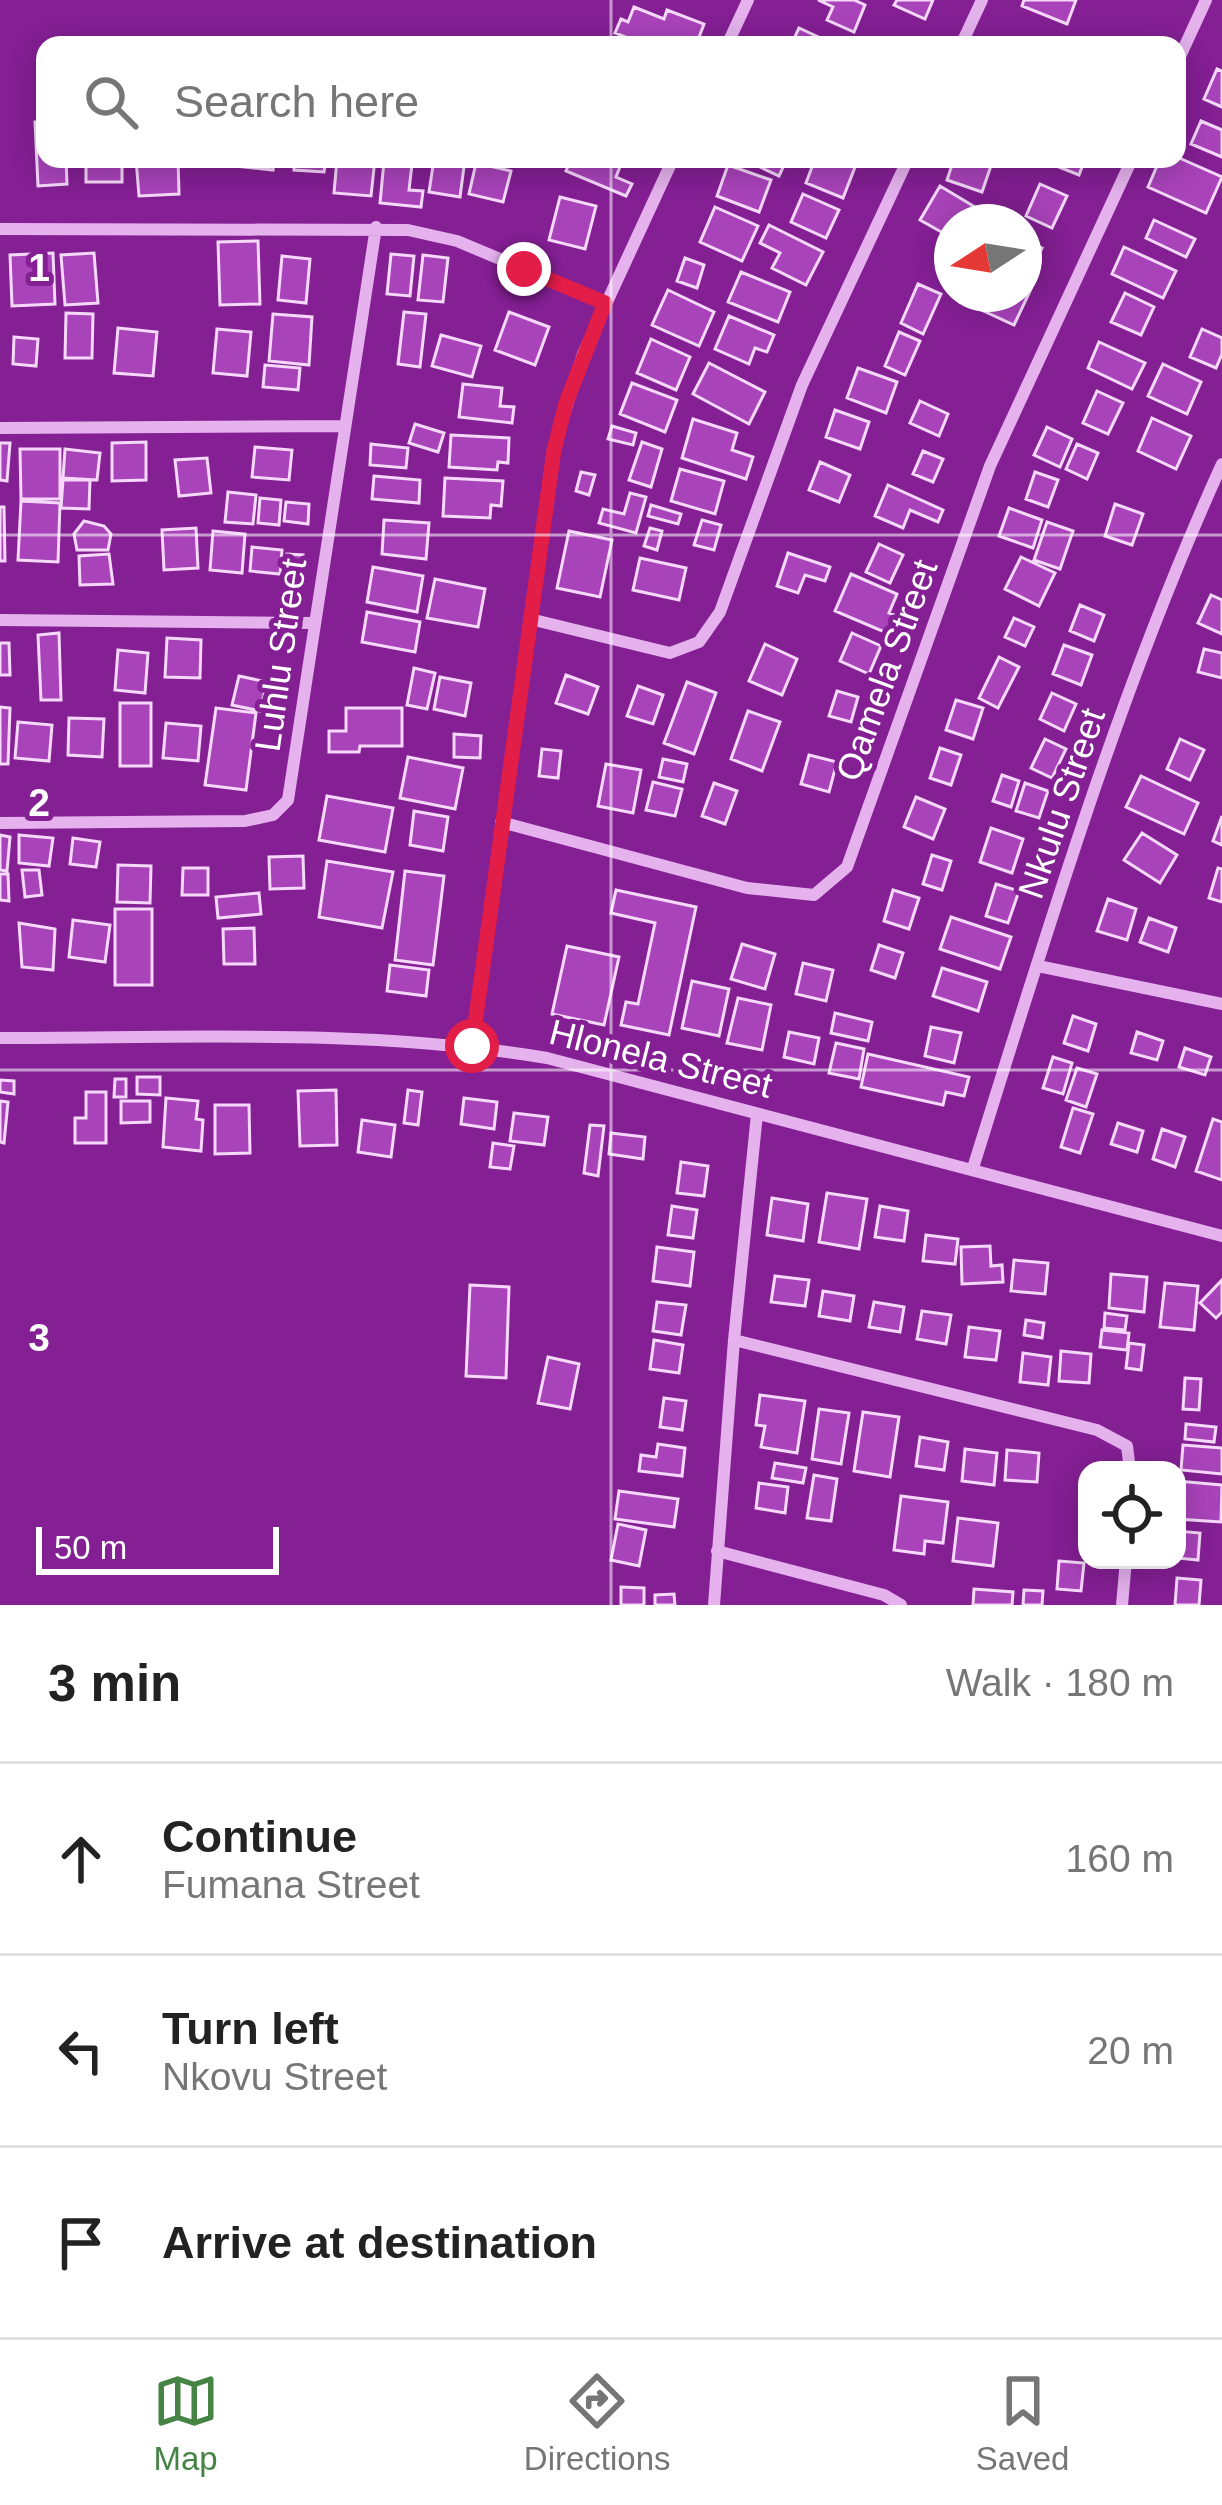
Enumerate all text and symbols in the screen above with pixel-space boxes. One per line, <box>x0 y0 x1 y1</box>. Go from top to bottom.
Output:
search box <box>36 36 1186 168</box>
icon: search <box>78 69 144 135</box>
text: Search here <box>174 76 419 127</box>
north arrow <box>934 204 1042 312</box>
route end <box>497 242 551 296</box>
text: 1 <box>28 246 50 289</box>
street label: Qamela Street <box>828 554 945 786</box>
street label: Luhlu Street <box>247 556 314 754</box>
street label: Nkulu Street <box>1010 703 1113 903</box>
text: 2 <box>28 781 50 824</box>
street label: Hlonela Street <box>545 1011 777 1106</box>
route start <box>445 1019 499 1073</box>
text: 3 <box>28 1316 50 1359</box>
map controls <box>1078 1461 1186 1569</box>
button: locate <box>1078 1461 1186 1569</box>
scale bar <box>36 1521 279 1574</box>
text: 50 m <box>54 1529 127 1566</box>
text: 3 min <box>48 1655 181 1712</box>
text: Walk · 180 m <box>946 1661 1174 1704</box>
text: Continue <box>162 1811 357 1862</box>
icon: ahead <box>48 1826 114 1892</box>
text: 160 m <box>1066 1837 1174 1880</box>
text: Fumana Street <box>162 1863 420 1906</box>
text: Turn left <box>162 2003 339 2054</box>
icon: left <box>48 2018 114 2084</box>
text: 20 m <box>1087 2029 1174 2072</box>
text: Nkovu Street <box>162 2055 387 2098</box>
icon: arrive <box>48 2210 114 2276</box>
text: Arrive at destination <box>162 2217 597 2268</box>
tab: Map <box>153 2368 219 2478</box>
tab: Directions <box>524 2368 671 2478</box>
tab: Saved <box>976 2368 1069 2478</box>

